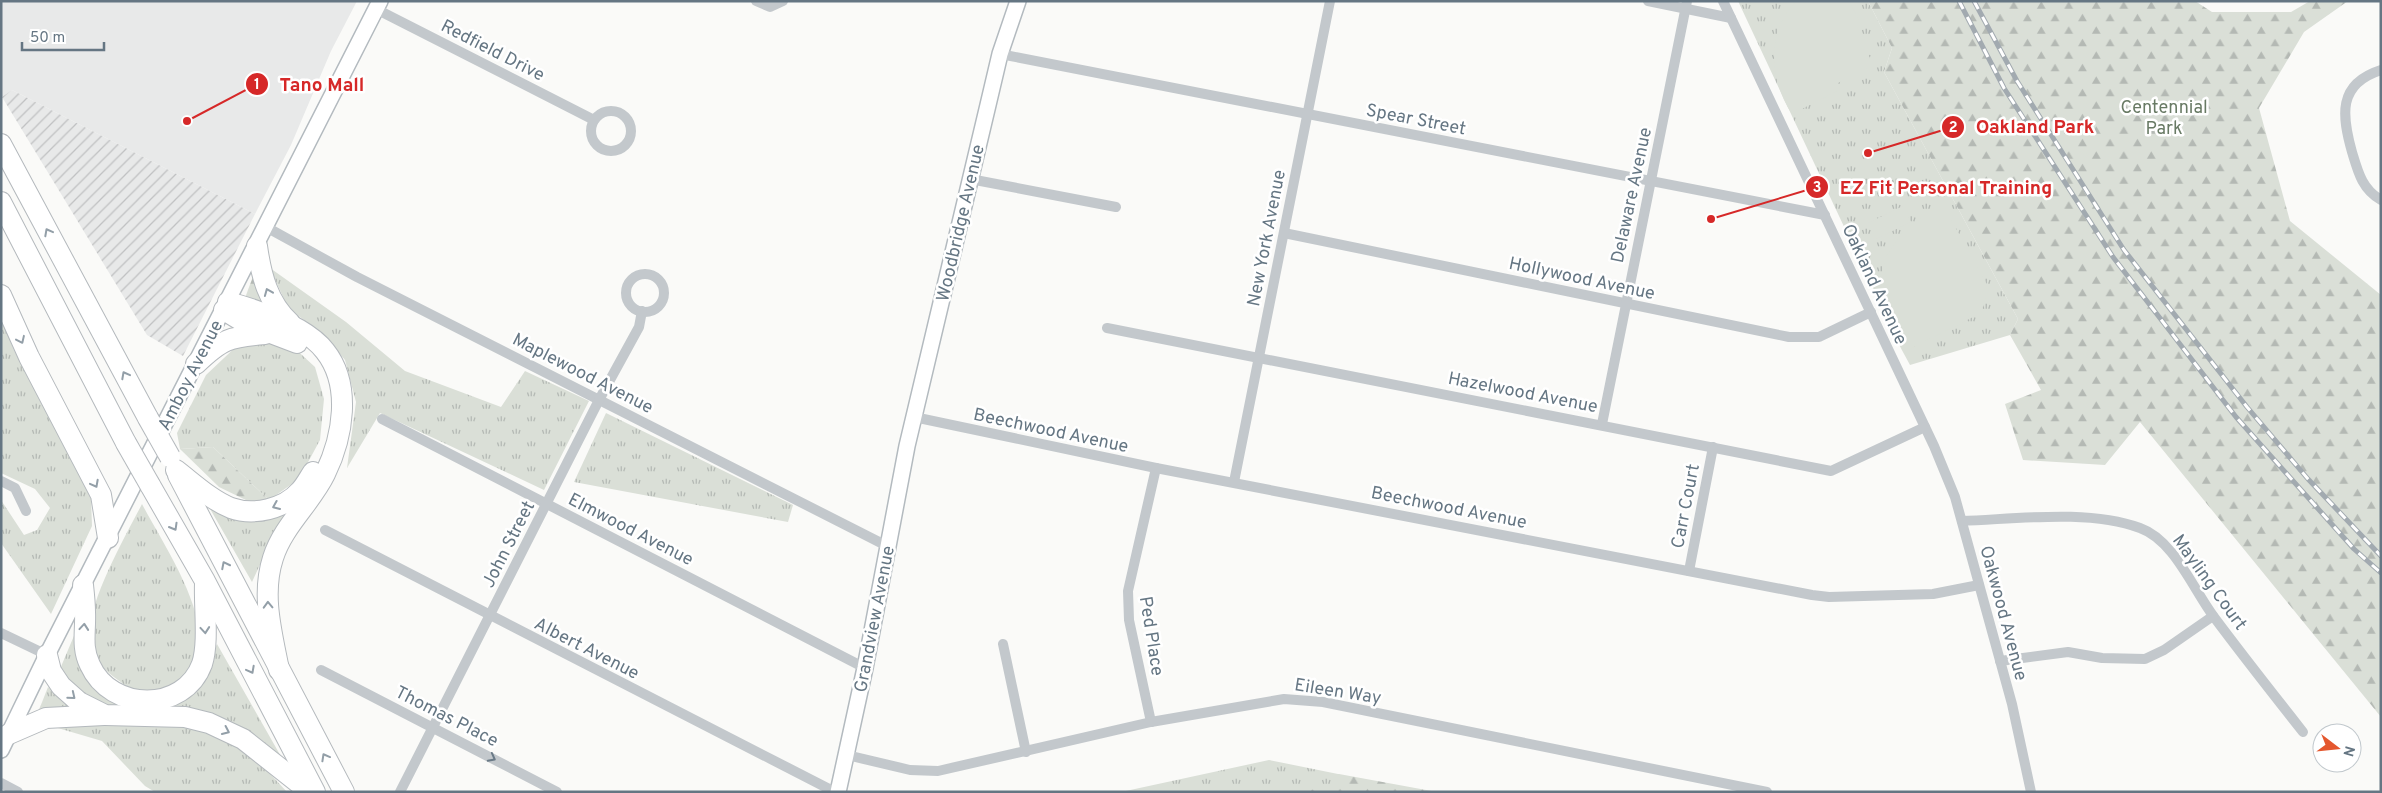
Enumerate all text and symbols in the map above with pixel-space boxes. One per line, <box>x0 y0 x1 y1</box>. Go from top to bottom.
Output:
street label: Redfield Drive <box>436 15 548 87</box>
scale bar <box>22 20 105 52</box>
text: 50 m <box>30 29 65 48</box>
callout: Tano Mall <box>244 67 374 101</box>
text: Tano Mall <box>280 74 364 98</box>
text: 1 <box>254 76 260 95</box>
park label: Centennial Park <box>2120 97 2208 141</box>
street label: Spear Street <box>1364 100 1468 141</box>
callout: Oakland Park <box>1941 110 2105 144</box>
text: Oakland Park <box>1976 116 2095 140</box>
text: 2 <box>1948 119 1958 138</box>
street label: Delaware Avenue <box>1607 125 1658 265</box>
street label: Woodbridge Avenue <box>932 143 991 304</box>
street label: New York Avenue <box>1243 168 1292 309</box>
callout: EZ Fit Personal Training <box>1804 170 2062 204</box>
text: EZ Fit Personal Training <box>1840 177 2052 201</box>
text: 3 <box>1813 179 1822 198</box>
street label: Oakland Avenue <box>1836 221 1912 349</box>
one-way arrow <box>44 228 54 237</box>
street label: Hollywood Avenue <box>1507 253 1657 306</box>
one-way arrow <box>264 288 275 297</box>
street label: Amboy Avenue <box>154 317 229 435</box>
street label: Maplewood Avenue <box>508 329 657 420</box>
one-way arrow <box>15 334 25 343</box>
street label: Hazelwood Avenue <box>1446 368 1600 419</box>
one-way arrow <box>121 372 131 381</box>
street label: Beechwood Avenue <box>971 404 1130 459</box>
street label: Carr Court <box>1667 462 1706 550</box>
one-way arrow <box>89 479 99 488</box>
street label: Beechwood Avenue <box>1369 482 1529 535</box>
street label: Elmwood Avenue <box>564 489 697 572</box>
street label: John Street <box>478 498 541 592</box>
one-way arrow <box>272 499 281 510</box>
one-way arrow <box>167 522 177 531</box>
street label: Mayling Court <box>2166 530 2251 635</box>
street label: Oakwood Avenue <box>1973 543 2032 683</box>
street label: Grandview Avenue <box>850 544 901 695</box>
one-way arrow <box>221 561 231 570</box>
street label: Ped Place <box>1133 595 1168 678</box>
one-way arrow <box>263 601 273 608</box>
street label: Albert Avenue <box>530 613 643 686</box>
one-way arrow <box>78 623 89 631</box>
one-way arrow <box>199 626 210 634</box>
one-way arrow <box>245 665 255 674</box>
street label: Eileen Way <box>1293 674 1383 711</box>
street label: Thomas Place <box>391 681 502 753</box>
one-way arrow <box>66 690 75 699</box>
north arrow <box>2312 723 2362 773</box>
one-way arrow <box>221 724 230 734</box>
text: N <box>2338 744 2358 758</box>
one-way arrow <box>487 752 496 762</box>
one-way arrow <box>321 754 331 763</box>

